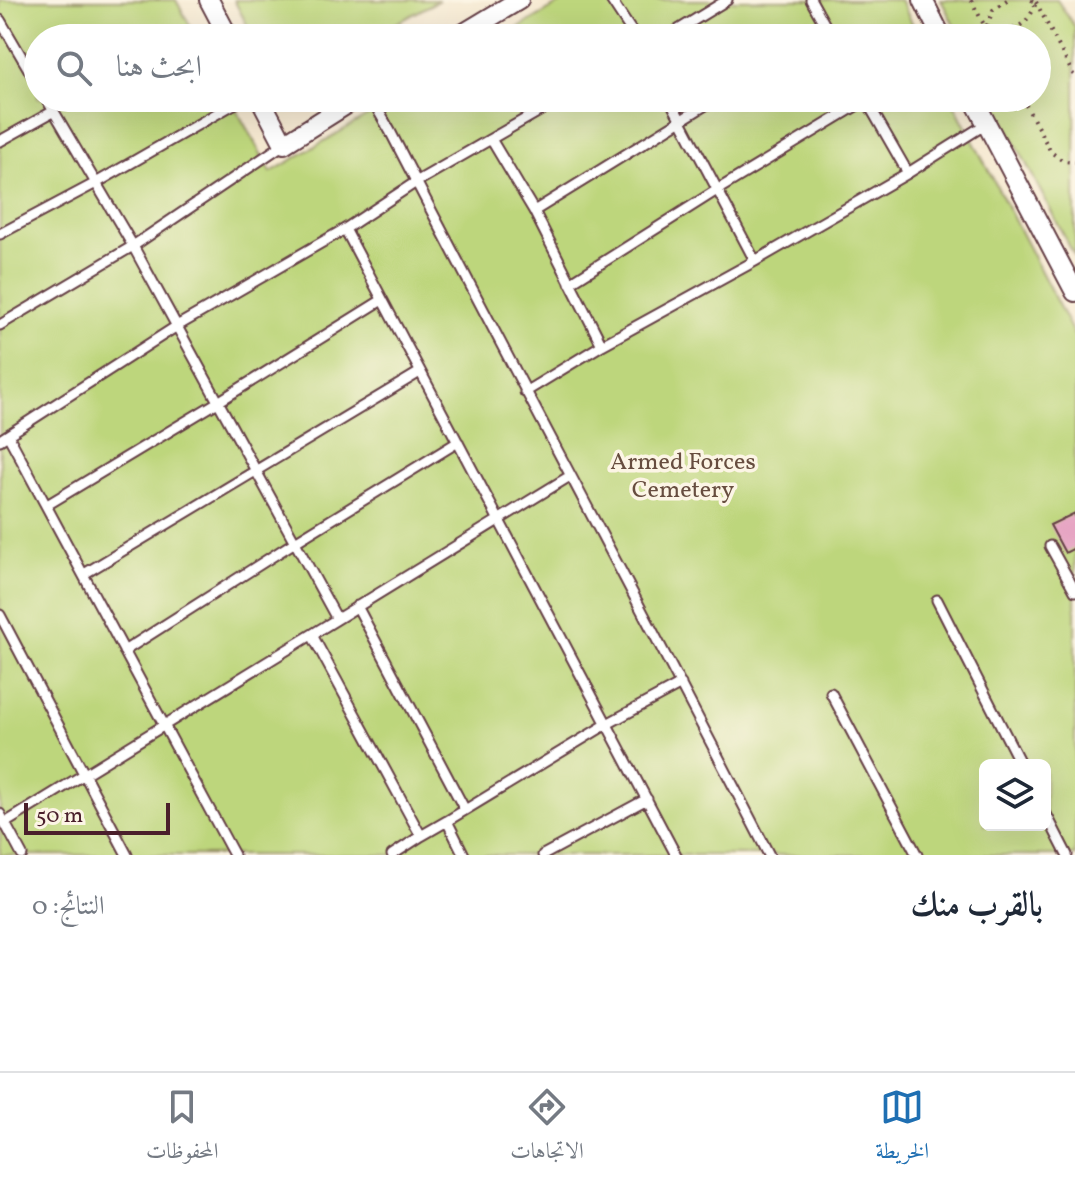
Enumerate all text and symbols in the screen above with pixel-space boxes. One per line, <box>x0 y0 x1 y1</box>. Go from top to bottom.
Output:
search box <box>24 24 1051 112</box>
icon: search <box>52 46 96 90</box>
text: ابحث هنا <box>116 47 202 89</box>
park label: Armed Forces Cemetery <box>610 446 756 508</box>
map controls <box>979 759 1051 831</box>
button: layers <box>979 759 1051 831</box>
scale bar <box>24 799 170 835</box>
text: 50 m <box>36 801 83 832</box>
text: بالقرب منك <box>911 883 1043 930</box>
text: النتائج: 0 <box>32 889 105 925</box>
tab: المحفوظات <box>146 1085 218 1172</box>
tab: الاتجاهات <box>510 1085 584 1172</box>
tab: الخريطة <box>876 1085 929 1172</box>

